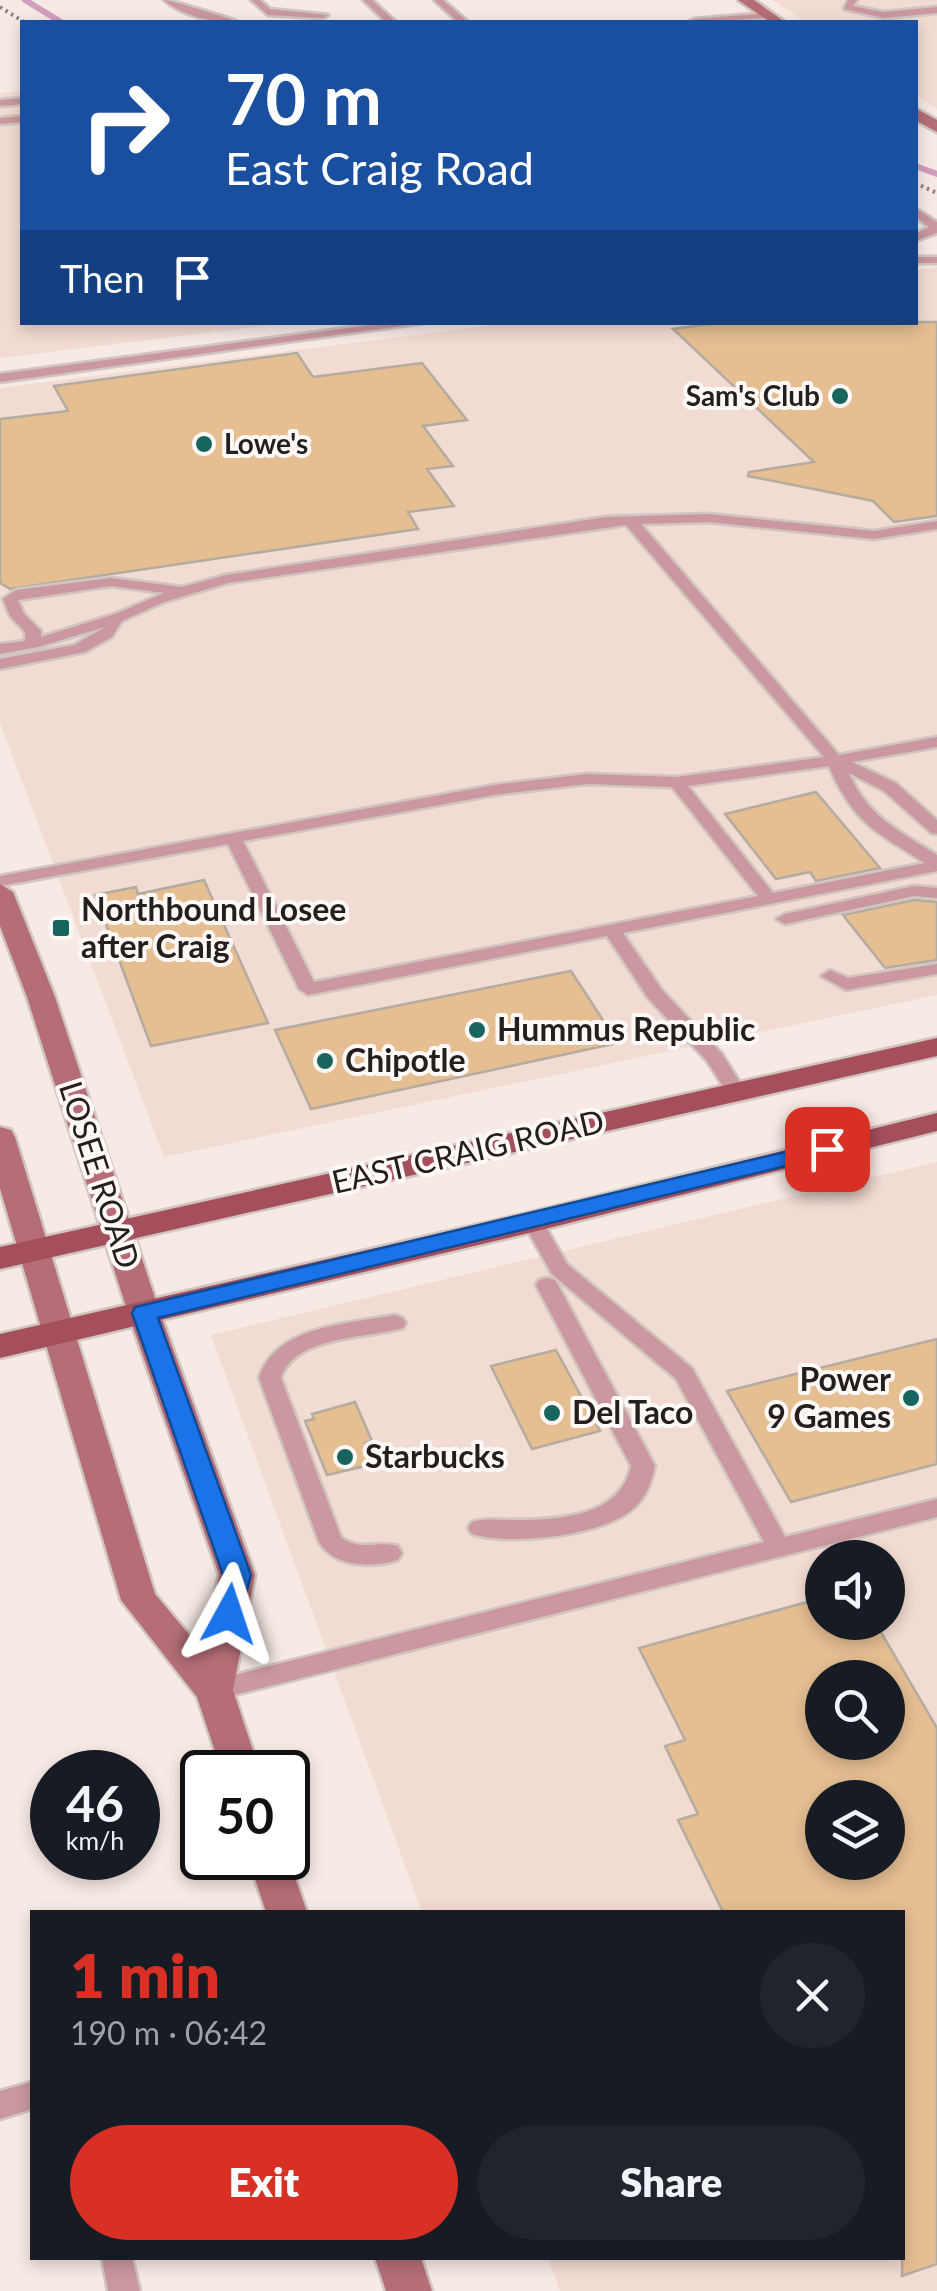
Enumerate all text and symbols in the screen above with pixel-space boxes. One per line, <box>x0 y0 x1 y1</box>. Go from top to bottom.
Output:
text: 70 m <box>225 56 382 140</box>
icon: right <box>60 60 190 190</box>
text: East Craig Road <box>225 141 534 195</box>
icon: arrive <box>165 250 220 305</box>
text: Then <box>60 255 145 301</box>
place label: Sam's Club <box>686 378 820 412</box>
marker: Sam's Club <box>829 385 851 407</box>
place label: Lowe's <box>224 426 308 460</box>
marker: Lowe's <box>193 433 215 455</box>
place label: Northbound Losee after Craig <box>81 889 346 965</box>
marker: Northbound Losee after Craig <box>50 917 72 939</box>
place label: Hummus Republic <box>497 1009 755 1048</box>
marker: Hummus Republic <box>466 1019 488 1041</box>
place label: Chipotle <box>345 1040 466 1079</box>
marker: Chipotle <box>314 1050 336 1072</box>
street label: LOSEE ROAD <box>52 1076 149 1273</box>
street label: EAST CRAIG ROAD <box>328 1100 608 1201</box>
pin <box>785 1107 870 1192</box>
icon: arrive <box>800 1122 855 1177</box>
place label: Power 9 Games <box>767 1359 891 1435</box>
marker: Power 9 Games <box>900 1387 922 1409</box>
place label: Del Taco <box>572 1392 693 1431</box>
marker: Del Taco <box>541 1402 563 1424</box>
place label: Starbucks <box>365 1436 505 1475</box>
marker: Starbucks <box>334 1446 356 1468</box>
map controls <box>805 1540 905 1880</box>
button: sound <box>805 1540 905 1640</box>
position arrow <box>177 1562 281 1666</box>
button: search <box>805 1660 905 1760</box>
speed limit sign: 50 <box>180 1750 310 1880</box>
text: 46 <box>66 1773 124 1833</box>
button: layers <box>805 1780 905 1880</box>
text: km/h <box>66 1825 124 1855</box>
text: 1 min <box>70 1939 220 2011</box>
button: close <box>760 1943 865 2048</box>
text: 190 m · 06:42 <box>70 2013 267 2052</box>
button: Exit <box>70 2125 458 2240</box>
button: Share <box>478 2125 865 2240</box>

